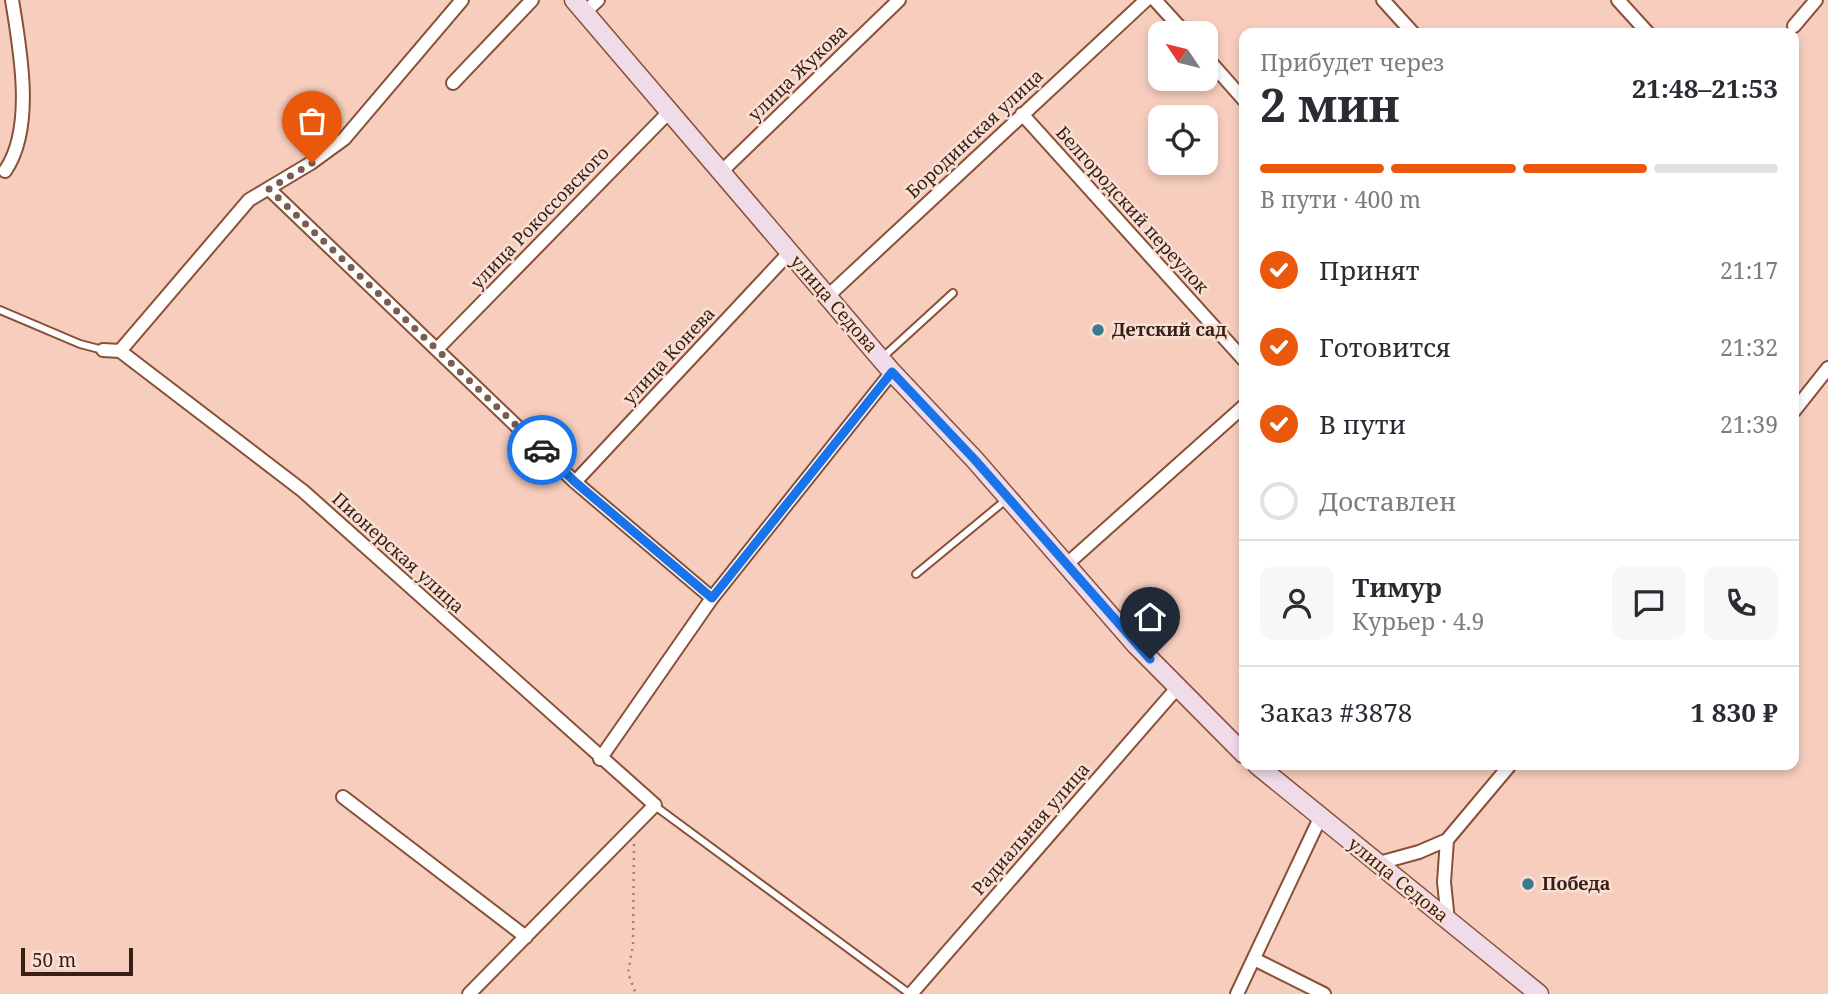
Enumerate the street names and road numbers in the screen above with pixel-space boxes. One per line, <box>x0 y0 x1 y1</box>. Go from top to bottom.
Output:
street label: улица Жукова <box>742 19 852 126</box>
street label: Бородинская улица <box>901 63 1048 203</box>
street label: Белгородский переулок <box>1051 121 1215 298</box>
street label: улица Рокоссовского <box>465 141 614 294</box>
street label: улица Седова <box>785 249 884 358</box>
street label: улица Конева <box>617 301 720 409</box>
street label: Пионерская улица <box>327 486 470 618</box>
street label: Радиальная улица <box>966 757 1095 900</box>
street label: улица Седова <box>1343 831 1454 927</box>

